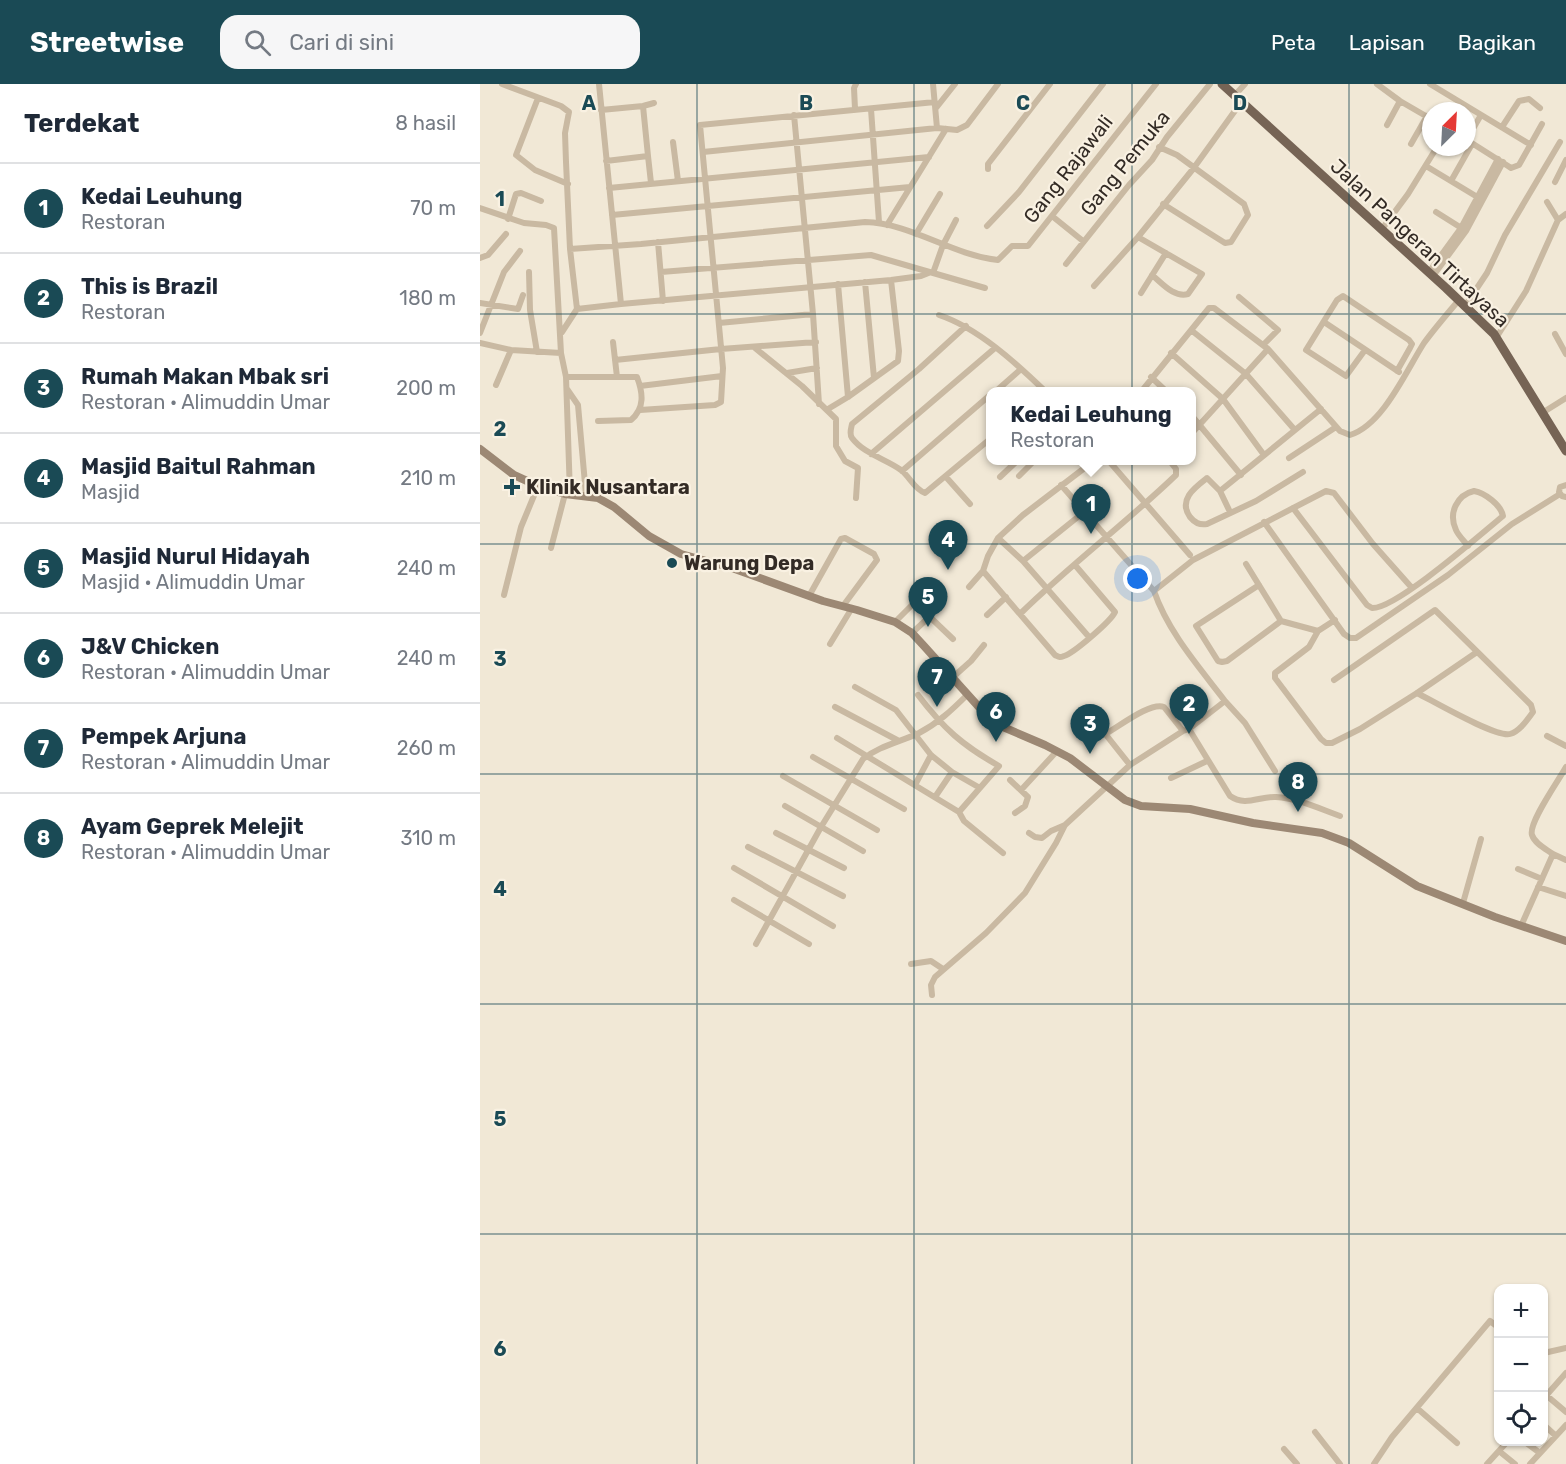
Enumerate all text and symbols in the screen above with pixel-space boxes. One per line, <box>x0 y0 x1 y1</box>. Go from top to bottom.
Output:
search box <box>220 15 640 69</box>
text: Streetwise <box>30 26 184 59</box>
icon: search <box>241 26 274 59</box>
text: Cari di sini <box>289 29 394 56</box>
text: Peta <box>1271 30 1316 55</box>
text: Lapisan <box>1349 30 1425 55</box>
text: Bagikan <box>1458 30 1536 55</box>
text: A <box>582 91 597 115</box>
text: B <box>799 91 813 115</box>
text: C <box>1016 91 1030 115</box>
text: D <box>1233 91 1247 115</box>
north arrow <box>1422 102 1476 156</box>
street label: Gang Pemuka <box>1075 106 1175 220</box>
text: Terdekat <box>24 108 139 139</box>
street label: Gang Rajawali <box>1018 110 1118 228</box>
text: 8 hasil <box>395 111 456 135</box>
street label: Jalan Pangeran Tirtayasa <box>1326 154 1514 332</box>
text: Kedai Leuhung <box>81 183 243 210</box>
text: 1 <box>495 187 505 211</box>
text: 1 <box>39 196 48 220</box>
text: 70 m <box>410 196 456 220</box>
text: Restoran <box>81 210 165 234</box>
text: This is Brazil <box>81 273 218 300</box>
text: 2 <box>37 286 50 310</box>
text: 180 m <box>399 286 456 310</box>
text: Restoran <box>81 300 165 324</box>
text: Rumah Makan Mbak sri <box>81 363 329 390</box>
text: 3 <box>37 376 50 400</box>
text: 200 m <box>396 376 456 400</box>
popup <box>986 387 1196 465</box>
text: Restoran · Alimuddin Umar <box>81 390 330 414</box>
text: Kedai Leuhung <box>1010 401 1172 428</box>
text: 2 <box>494 417 507 441</box>
text: Restoran <box>1010 428 1094 452</box>
text: Masjid Baitul Rahman <box>81 453 316 480</box>
text: 4 <box>37 466 50 490</box>
text: 210 m <box>400 466 456 490</box>
place label: Klinik Nusantara <box>526 475 690 499</box>
marker: Klinik Nusantara <box>503 478 521 496</box>
text: Masjid <box>81 480 140 504</box>
pin: 1 <box>1072 484 1110 534</box>
pin: 4 <box>928 520 968 570</box>
text: Masjid Nurul Hidayah <box>81 543 310 570</box>
place label: Warung Depa <box>684 551 814 575</box>
text: 5 <box>37 556 50 580</box>
text: 240 m <box>397 556 456 580</box>
marker: Warung Depa <box>665 556 679 570</box>
your location <box>1123 564 1152 593</box>
text: Masjid · Alimuddin Umar <box>81 570 305 594</box>
pin: 5 <box>908 578 948 627</box>
text: J&V Chicken <box>81 633 219 660</box>
text: 6 <box>37 646 50 670</box>
text: 240 m <box>397 646 456 670</box>
text: 3 <box>493 647 507 671</box>
pin: 7 <box>918 658 956 707</box>
text: Restoran · Alimuddin Umar <box>81 660 330 684</box>
pin: 2 <box>1170 684 1208 734</box>
pin: 6 <box>976 692 1016 742</box>
pin: 3 <box>1070 704 1110 754</box>
text: Pempek Arjuna <box>81 723 246 750</box>
text: 7 <box>38 736 49 760</box>
text: 260 m <box>397 736 456 760</box>
text: Restoran · Alimuddin Umar <box>81 750 330 774</box>
pin: 8 <box>1278 762 1318 812</box>
text: Ayam Geprek Melejit <box>81 813 303 840</box>
text: 8 <box>37 826 50 850</box>
text: 310 m <box>400 826 456 850</box>
text: Restoran · Alimuddin Umar <box>81 840 330 864</box>
text: 4 <box>493 877 507 901</box>
text: 5 <box>494 1107 507 1131</box>
map controls <box>1494 1284 1548 1446</box>
button: + <box>1494 1284 1548 1338</box>
text: 6 <box>493 1337 507 1361</box>
button: − <box>1494 1338 1548 1392</box>
button: locate <box>1494 1392 1548 1446</box>

